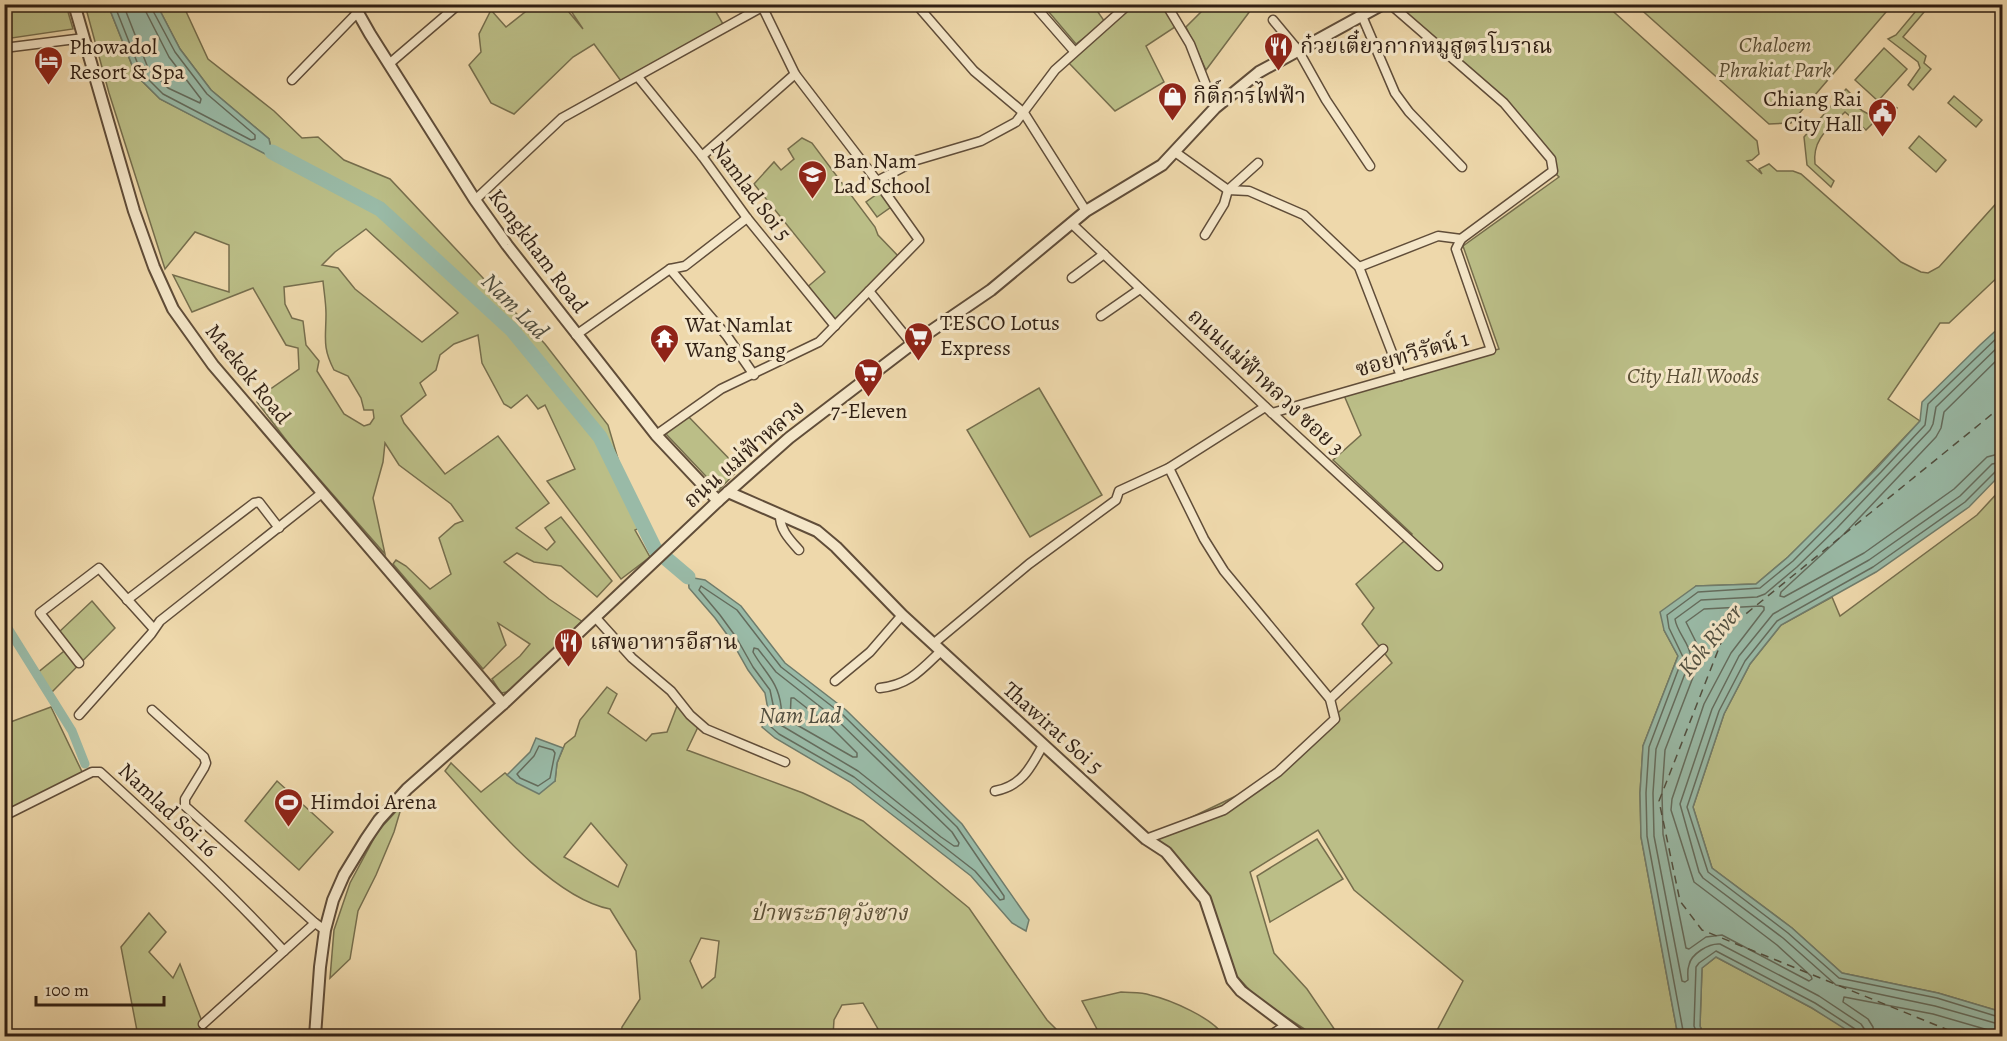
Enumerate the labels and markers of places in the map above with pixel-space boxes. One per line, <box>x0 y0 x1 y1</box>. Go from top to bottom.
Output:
place label: ก๋วยเตี๋ยวกากหมูสูตรโบราณ <box>1300 29 1552 61</box>
restaurant icon: ก๋วยเตี๋ยวกากหมูสูตรโบราณ <box>1263 30 1295 72</box>
place label: Phowadol Resort & Spa <box>69 32 186 87</box>
hotel icon: Phowadol Resort & Spa <box>32 44 64 86</box>
place label: กิติ์การไฟฟ้า <box>1193 79 1306 111</box>
shop icon: กิติ์การไฟฟ้า <box>1156 80 1188 122</box>
place label: Chiang Rai City Hall <box>1763 84 1862 139</box>
public building icon: Chiang Rai City Hall <box>1867 96 1899 138</box>
place label: Ban Nam Lad School <box>833 146 930 201</box>
school or university icon: Ban Nam Lad School <box>796 158 828 200</box>
place label: TESCO Lotus Express <box>940 308 1060 363</box>
place label: Wat Namlat Wang Sang <box>684 310 792 365</box>
supermarket icon: TESCO Lotus Express <box>903 320 935 362</box>
temple icon: Wat Namlat Wang Sang <box>648 322 680 364</box>
supermarket icon: 7-Eleven <box>853 356 885 398</box>
place label: 7-Eleven <box>831 396 907 426</box>
restaurant icon: เสพอาหารอีสาน <box>553 626 585 668</box>
place label: เสพอาหารอีสาน <box>590 627 738 657</box>
sports icon: Himdoi Arena <box>273 786 305 828</box>
place label: Himdoi Arena <box>310 787 438 817</box>

